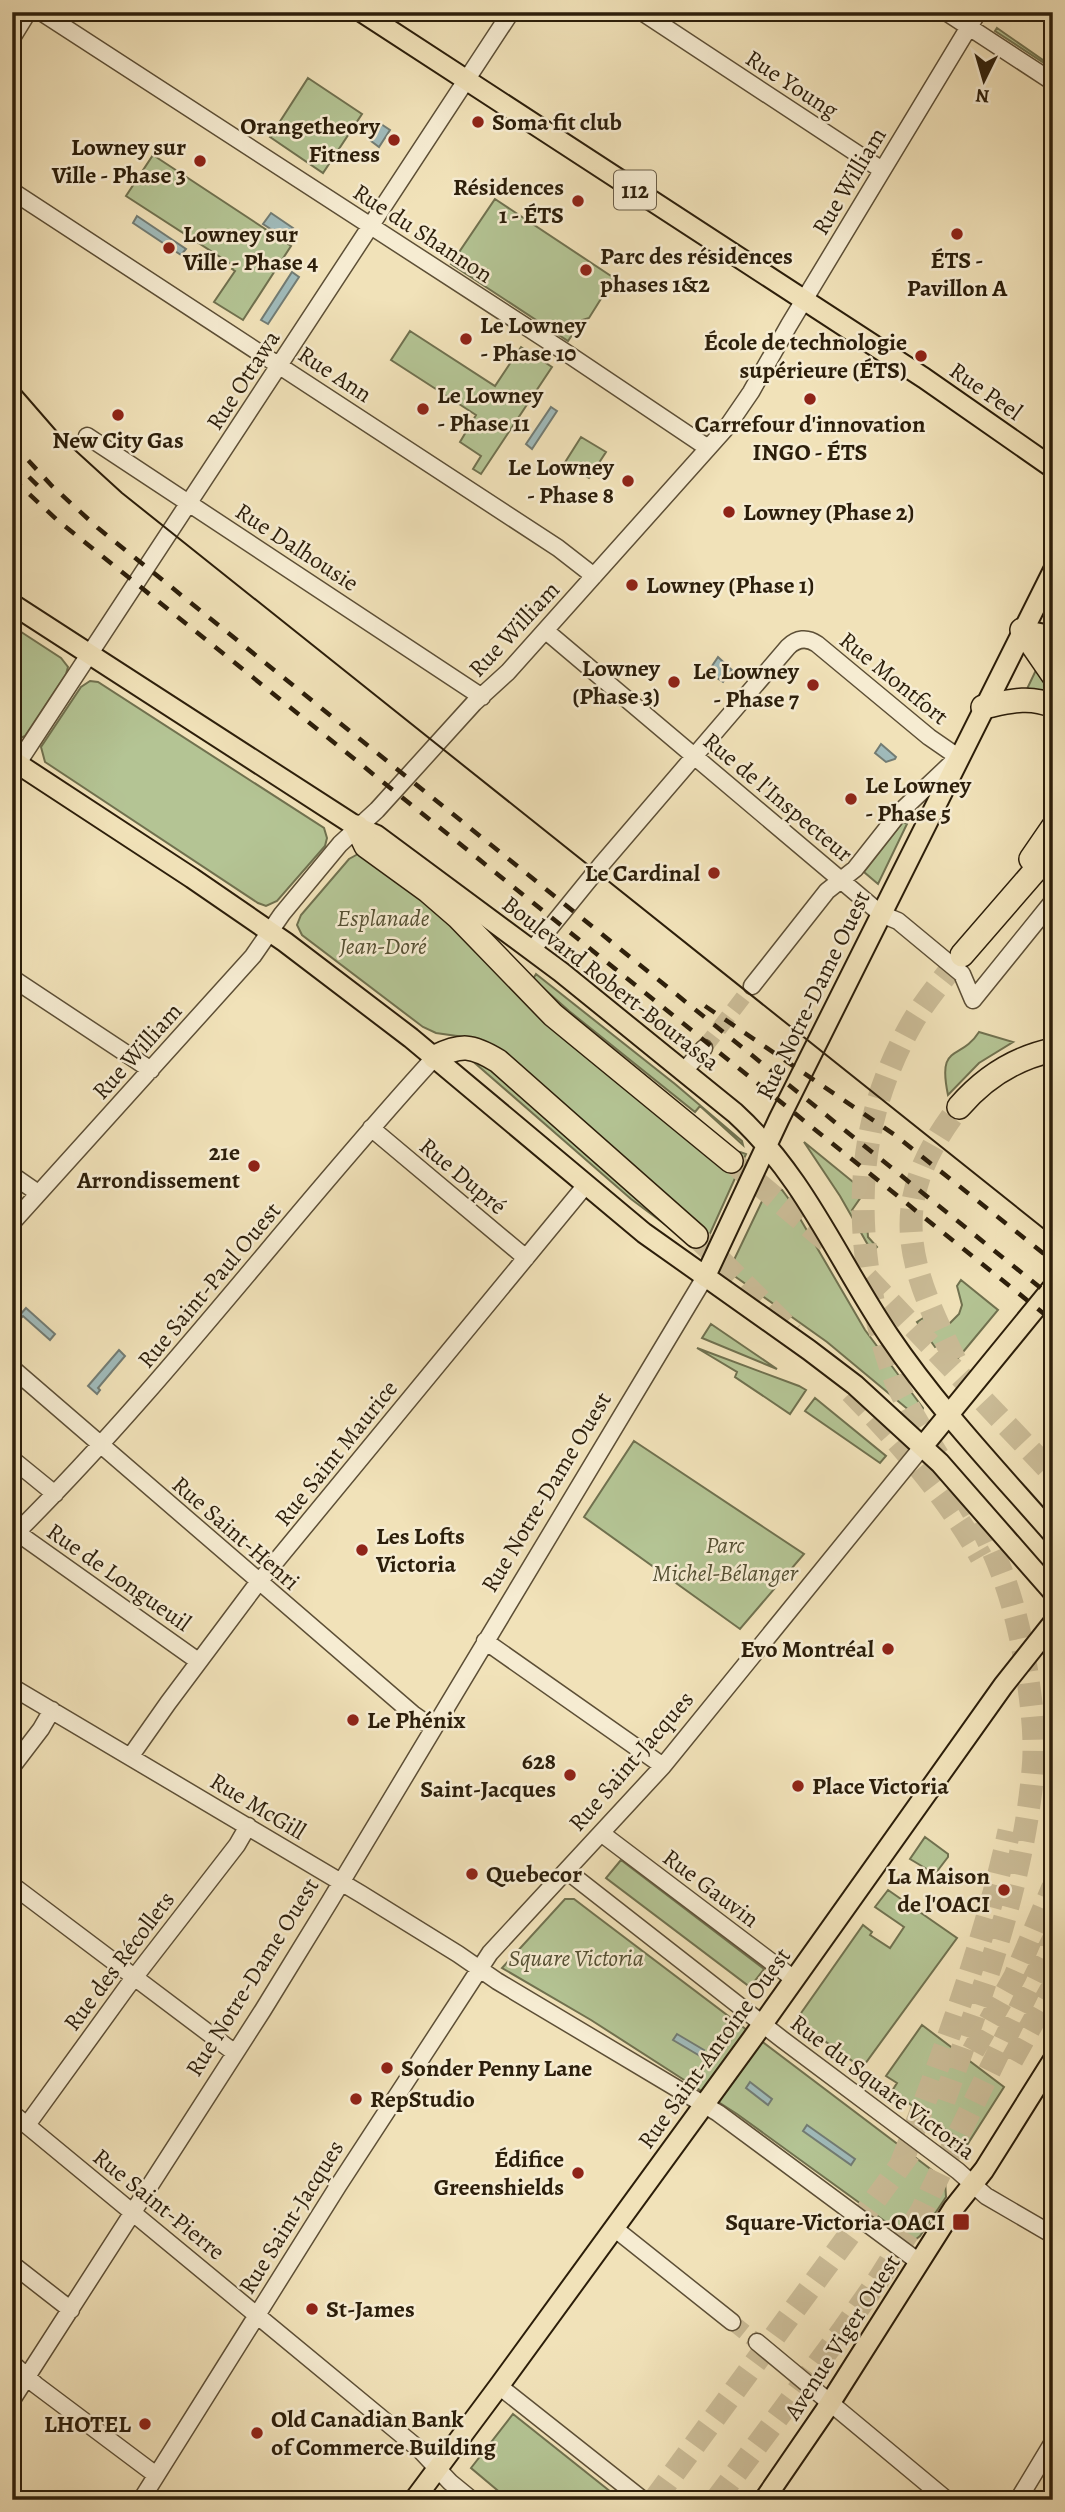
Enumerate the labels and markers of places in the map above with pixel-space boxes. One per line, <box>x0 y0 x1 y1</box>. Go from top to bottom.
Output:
place label: Soma fit club <box>492 106 622 138</box>
place label: Orangetheory Fitness <box>240 110 381 170</box>
marker: Soma fit club <box>470 114 486 130</box>
place label: Lowney sur Ville - Phase 3 <box>51 131 186 191</box>
marker: Orangetheory Fitness <box>386 132 402 148</box>
marker: Lowney sur Ville - Phase 3 <box>192 153 208 169</box>
place label: Résidences 1 - ÉTS <box>453 171 564 231</box>
marker: Résidences 1 - ÉTS <box>570 193 586 209</box>
place label: Lowney sur Ville - Phase 4 <box>182 218 318 278</box>
marker: ÉTS - Pavillon A <box>949 226 965 242</box>
marker: Lowney sur Ville - Phase 4 <box>161 240 177 256</box>
place label: Parc des résidences phases 1&2 <box>600 240 793 300</box>
place label: ÉTS - Pavillon A <box>907 244 1008 304</box>
marker: Parc des résidences phases 1&2 <box>578 262 594 278</box>
place label: Le Lowney - Phase 10 <box>480 309 587 369</box>
place label: École de technologie supérieure (ÉTS) <box>704 326 907 386</box>
marker: Le Lowney - Phase 10 <box>458 331 474 347</box>
marker: École de technologie supérieure (ÉTS) <box>913 348 929 364</box>
place label: Le Lowney - Phase 11 <box>437 379 544 439</box>
marker: Carrefour d'innovation INGO - ÉTS <box>802 391 818 407</box>
marker: Le Lowney - Phase 11 <box>415 401 431 417</box>
marker: New City Gas <box>110 407 126 423</box>
place label: Carrefour d'innovation INGO - ÉTS <box>695 408 926 468</box>
place label: New City Gas <box>52 424 184 456</box>
place label: Le Lowney - Phase 8 <box>508 451 615 511</box>
marker: Le Lowney - Phase 8 <box>620 473 636 489</box>
place label: Lowney (Phase 2) <box>743 496 914 528</box>
marker: Lowney (Phase 2) <box>721 504 737 520</box>
place label: Lowney (Phase 1) <box>646 569 814 601</box>
marker: Lowney (Phase 1) <box>624 577 640 593</box>
place label: Lowney (Phase 3) <box>572 652 661 712</box>
place label: Le Lowney - Phase 7 <box>693 655 800 715</box>
marker: Lowney (Phase 3) <box>666 674 682 690</box>
marker: Le Lowney - Phase 7 <box>805 677 821 693</box>
place label: Le Lowney - Phase 5 <box>865 769 972 829</box>
marker: Le Lowney - Phase 5 <box>843 791 859 807</box>
place label: Le Cardinal <box>585 857 701 889</box>
marker: Le Cardinal <box>706 865 722 881</box>
place label: 21e Arrondissement <box>76 1136 240 1196</box>
marker: 21e Arrondissement <box>246 1158 262 1174</box>
place label: Les Lofts Victoria <box>375 1520 465 1580</box>
marker: Les Lofts Victoria <box>354 1542 370 1558</box>
place label: Evo Montréal <box>741 1633 875 1665</box>
marker: Evo Montréal <box>880 1641 896 1657</box>
place label: Le Phénix <box>367 1704 465 1736</box>
marker: Le Phénix <box>345 1712 361 1728</box>
place label: 628 Saint-Jacques <box>420 1745 556 1805</box>
marker: 628 Saint-Jacques <box>562 1767 578 1783</box>
place label: Place Victoria <box>812 1770 949 1802</box>
marker: Place Victoria <box>790 1778 806 1794</box>
place label: Quebecor <box>486 1858 582 1890</box>
place label: La Maison de l'OACI <box>887 1860 991 1920</box>
marker: Quebecor <box>464 1866 480 1882</box>
marker: La Maison de l'OACI <box>996 1882 1012 1898</box>
place label: Sonder Penny Lane <box>401 2052 592 2084</box>
marker: Sonder Penny Lane <box>379 2060 395 2076</box>
place label: RepStudio <box>370 2083 475 2115</box>
marker: RepStudio <box>348 2091 364 2107</box>
place label: Édifice Greenshields <box>434 2143 564 2203</box>
marker: Édifice Greenshields <box>570 2165 586 2181</box>
place label: Square-Victoria-OACI <box>725 2206 945 2238</box>
marker: Square-Victoria-OACI <box>951 2212 971 2232</box>
place label: St-James <box>326 2293 415 2325</box>
marker: St-James <box>304 2301 320 2317</box>
place label: Old Canadian Bank of Commerce Building <box>271 2403 497 2463</box>
place label: LHOTEL <box>44 2408 131 2440</box>
marker: LHOTEL <box>137 2416 153 2432</box>
marker: Old Canadian Bank of Commerce Building <box>249 2425 265 2441</box>

